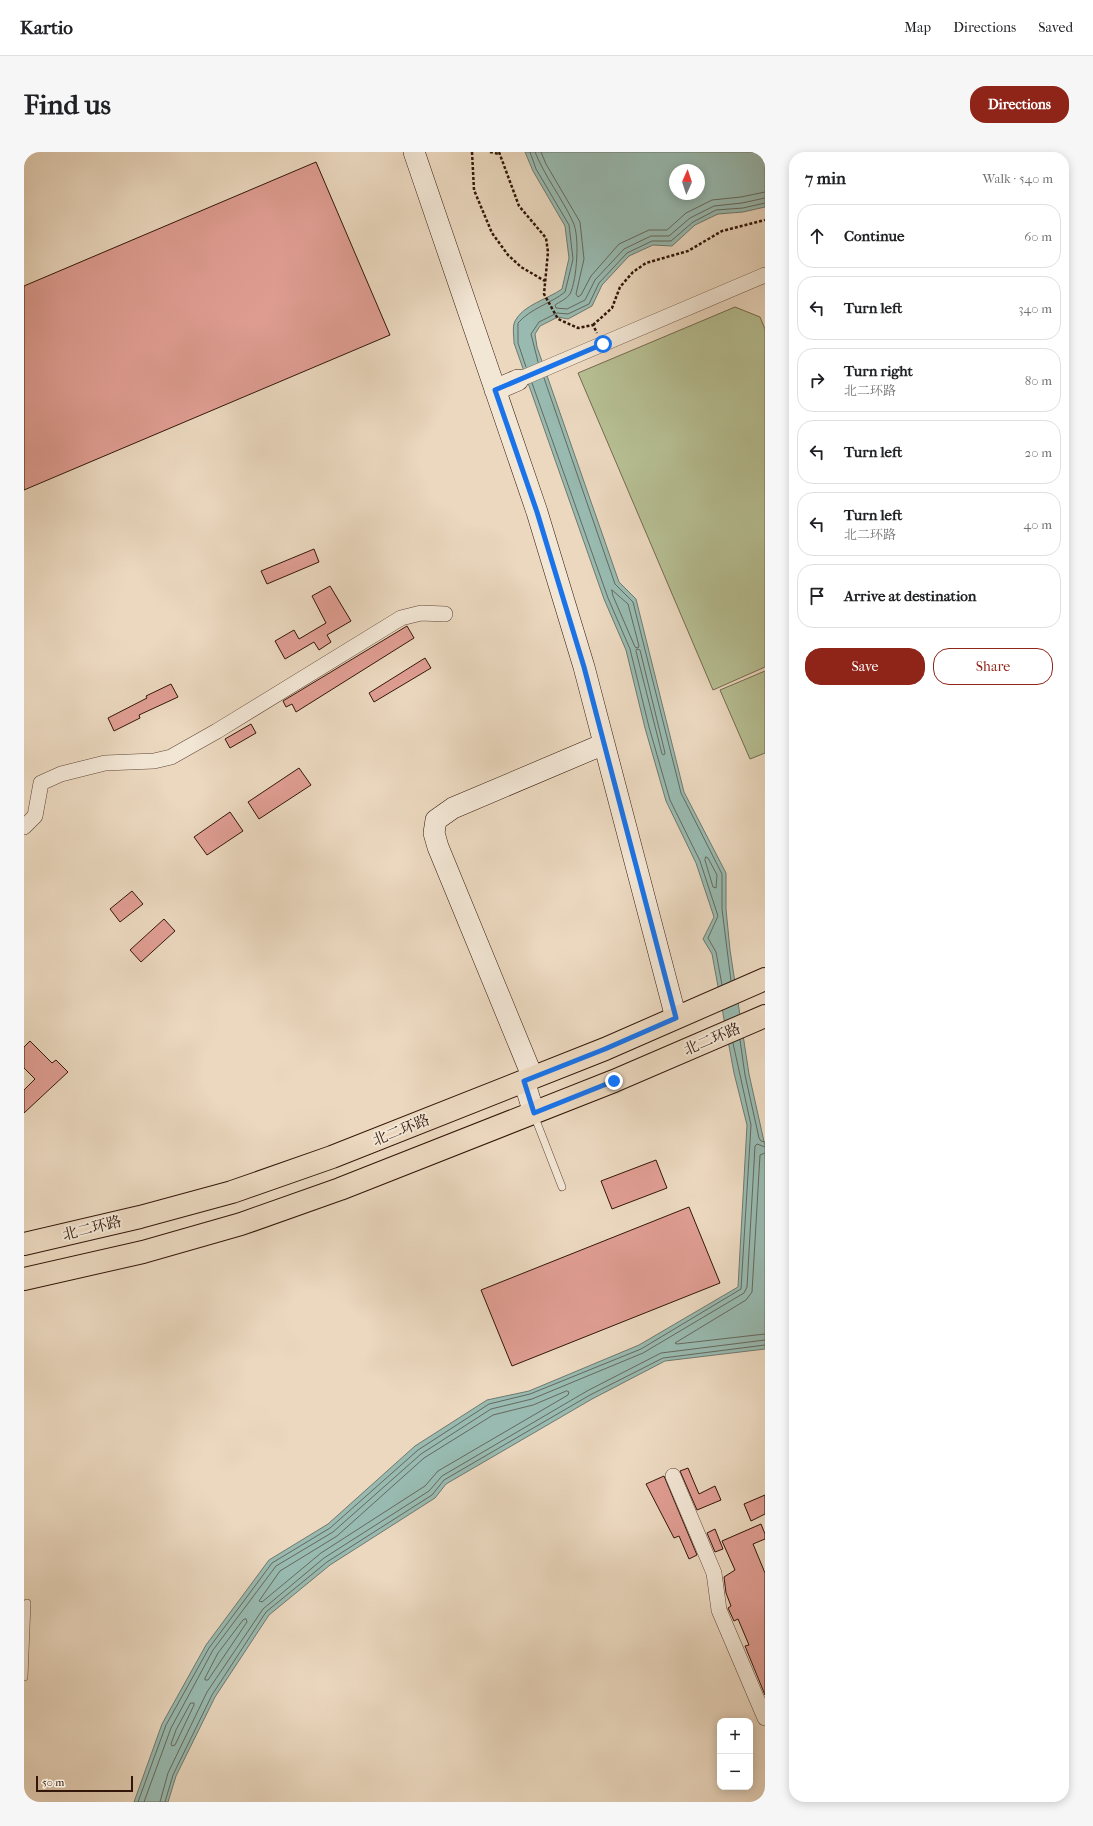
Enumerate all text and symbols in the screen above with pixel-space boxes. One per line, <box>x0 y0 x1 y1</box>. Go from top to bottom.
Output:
text: Kartio <box>20 17 73 39</box>
text: Map <box>904 19 931 36</box>
text: Directions <box>953 19 1016 36</box>
text: Saved <box>1038 19 1073 36</box>
button: Directions <box>970 86 1069 123</box>
text: Find us <box>24 88 111 121</box>
north arrow <box>669 164 705 200</box>
text: 7 min <box>805 168 846 188</box>
text: Walk · 540 m <box>983 171 1053 186</box>
icon: ahead <box>806 225 828 247</box>
text: Continue <box>844 227 904 245</box>
text: 60 m <box>1024 229 1052 244</box>
icon: left <box>806 297 828 319</box>
text: Turn left <box>844 299 902 317</box>
text: 340 m <box>1018 301 1052 316</box>
route start <box>594 335 612 353</box>
text: Turn right <box>844 362 913 380</box>
icon: right <box>806 369 828 391</box>
text: 80 m <box>1025 373 1052 388</box>
text: 北二环路 <box>844 383 896 398</box>
icon: left <box>806 441 828 463</box>
text: Turn left <box>844 443 902 461</box>
text: 20 m <box>1025 445 1052 460</box>
text: Turn left <box>844 506 902 524</box>
icon: left <box>806 513 828 535</box>
text: 40 m <box>1024 517 1052 532</box>
text: 北二环路 <box>844 527 896 542</box>
icon: arrive <box>806 585 828 607</box>
text: Arrive at destination <box>844 587 976 605</box>
button: Save <box>805 648 925 685</box>
button: Share <box>933 648 1053 685</box>
street label: 北二环路 <box>681 1019 743 1059</box>
route end <box>605 1072 623 1090</box>
street label: 北二环路 <box>370 1110 432 1150</box>
street label: 北二环路 <box>61 1212 123 1244</box>
map controls <box>717 1718 753 1790</box>
button: + <box>717 1718 753 1754</box>
button: − <box>717 1754 753 1790</box>
scale bar <box>36 1774 133 1793</box>
text: 50 m <box>42 1776 64 1789</box>

